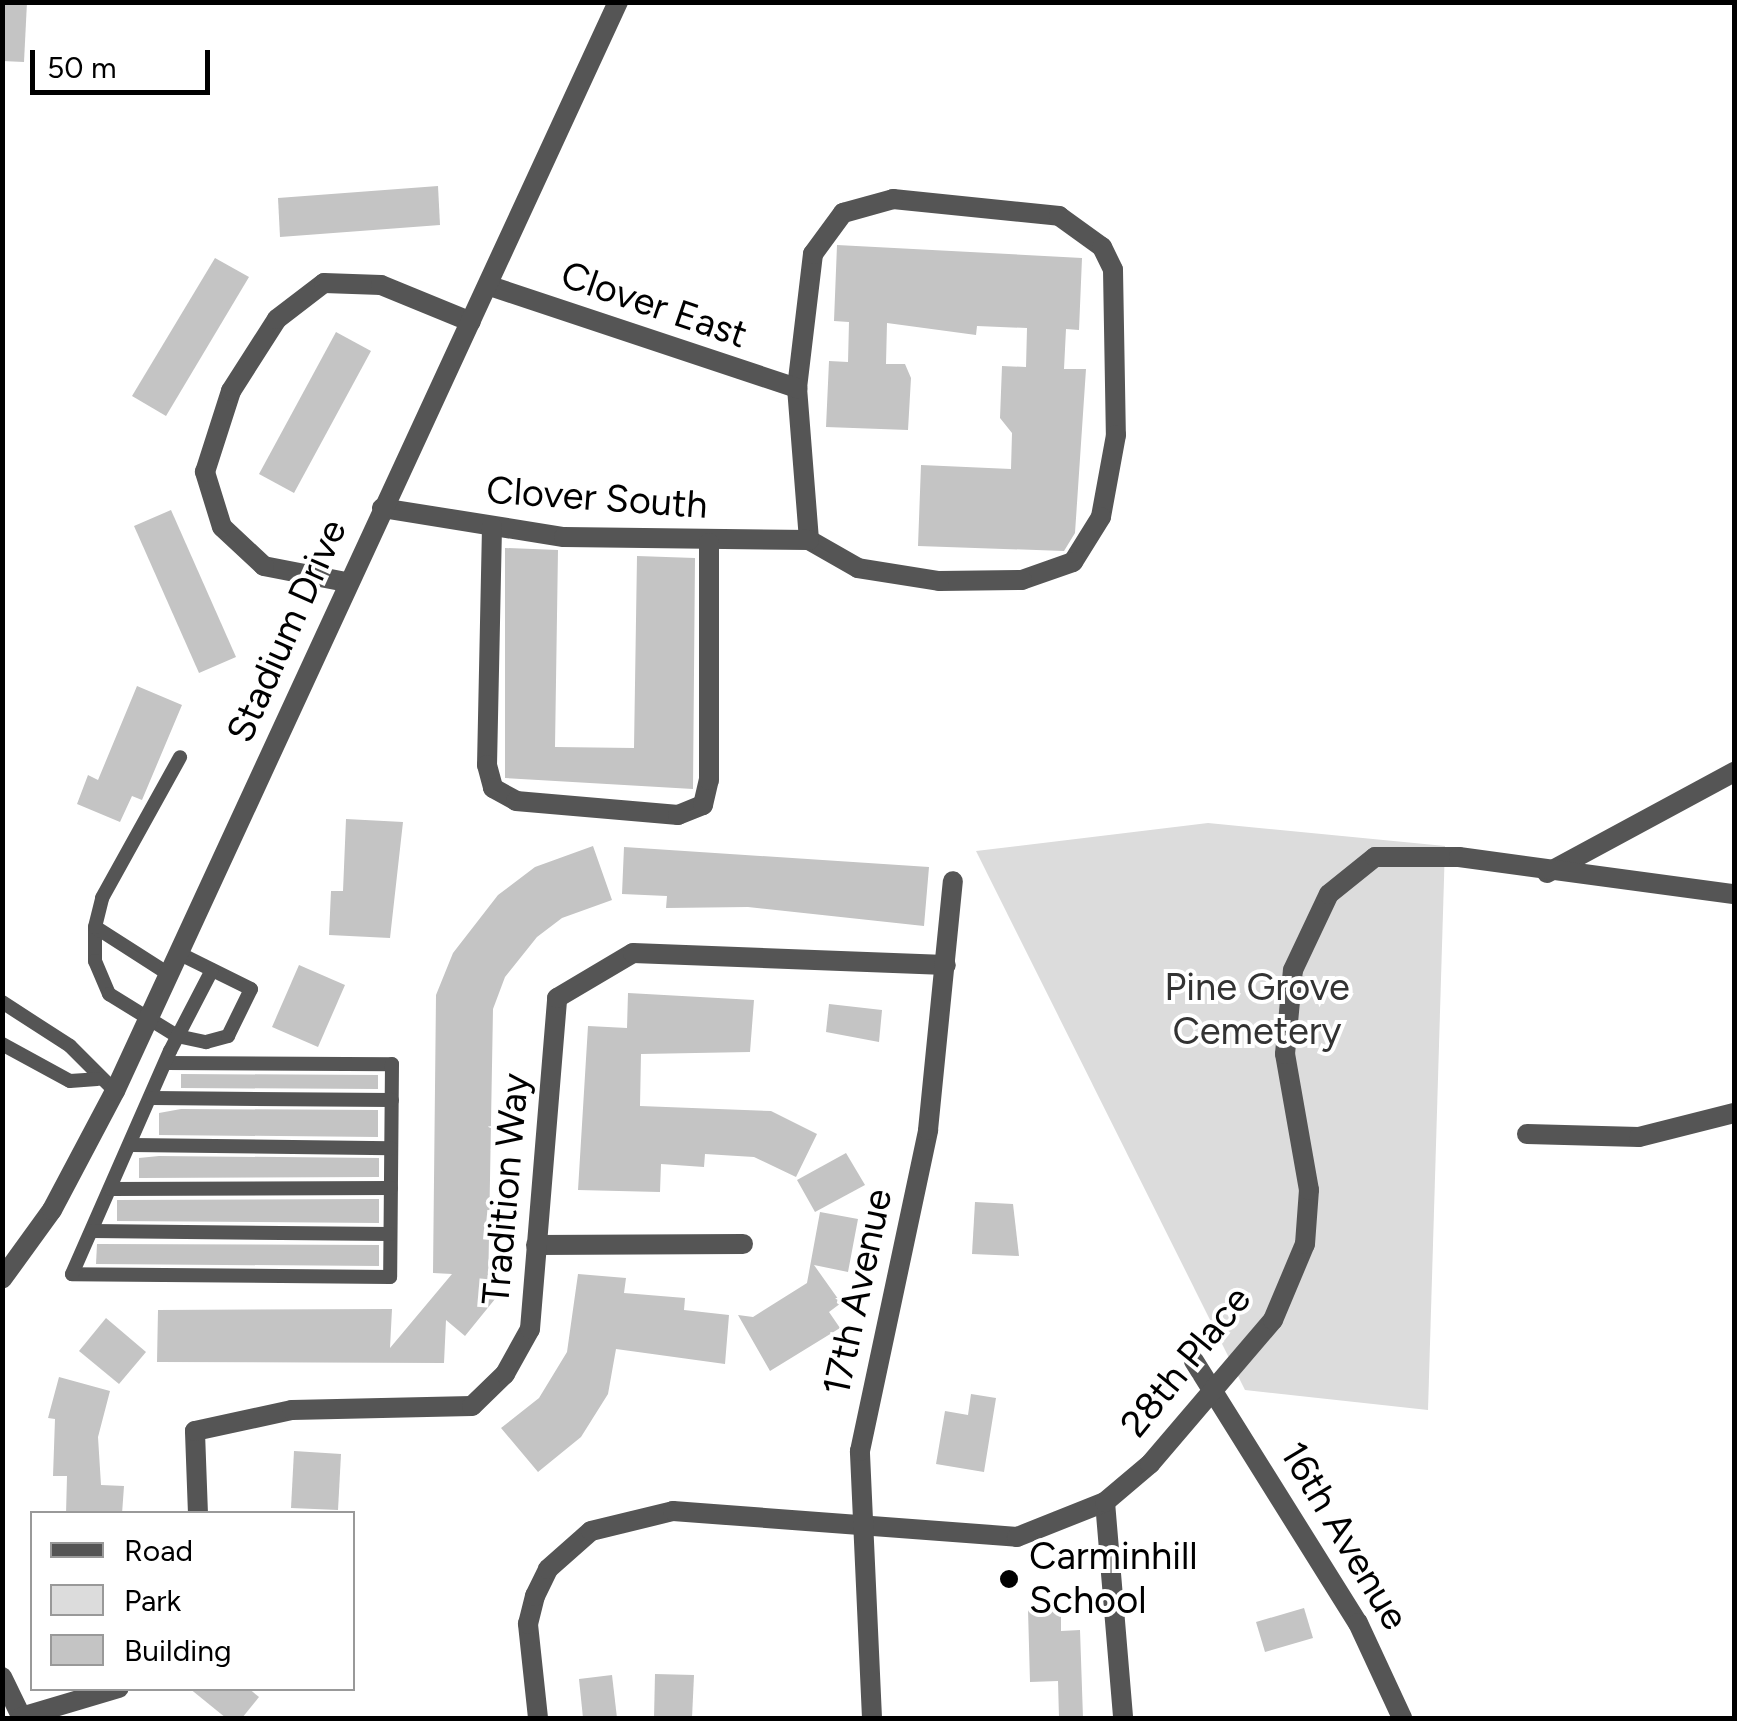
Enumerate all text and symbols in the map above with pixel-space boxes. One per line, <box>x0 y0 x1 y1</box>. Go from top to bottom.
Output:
scale bar <box>35 30 215 92</box>
text: 50 m <box>47 49 116 86</box>
street label: Clover East <box>555 252 753 358</box>
street label: Clover South <box>485 468 709 528</box>
street label: Stadium Drive <box>218 513 356 749</box>
park label: Pine Grove Cemetery <box>1164 965 1350 1054</box>
street label: Tradition Way <box>473 1071 539 1307</box>
street label: 17th Avenue <box>814 1185 902 1399</box>
street label: 28th Place <box>1111 1277 1261 1447</box>
street label: 16th Avenue <box>1270 1434 1418 1638</box>
legend <box>30 1511 355 1691</box>
text: Road <box>124 1532 193 1569</box>
place label: Carminhill School <box>1029 1534 1198 1624</box>
marker: Carminhill School <box>998 1568 1020 1590</box>
text: Park <box>124 1582 181 1619</box>
text: Building <box>124 1632 232 1669</box>

